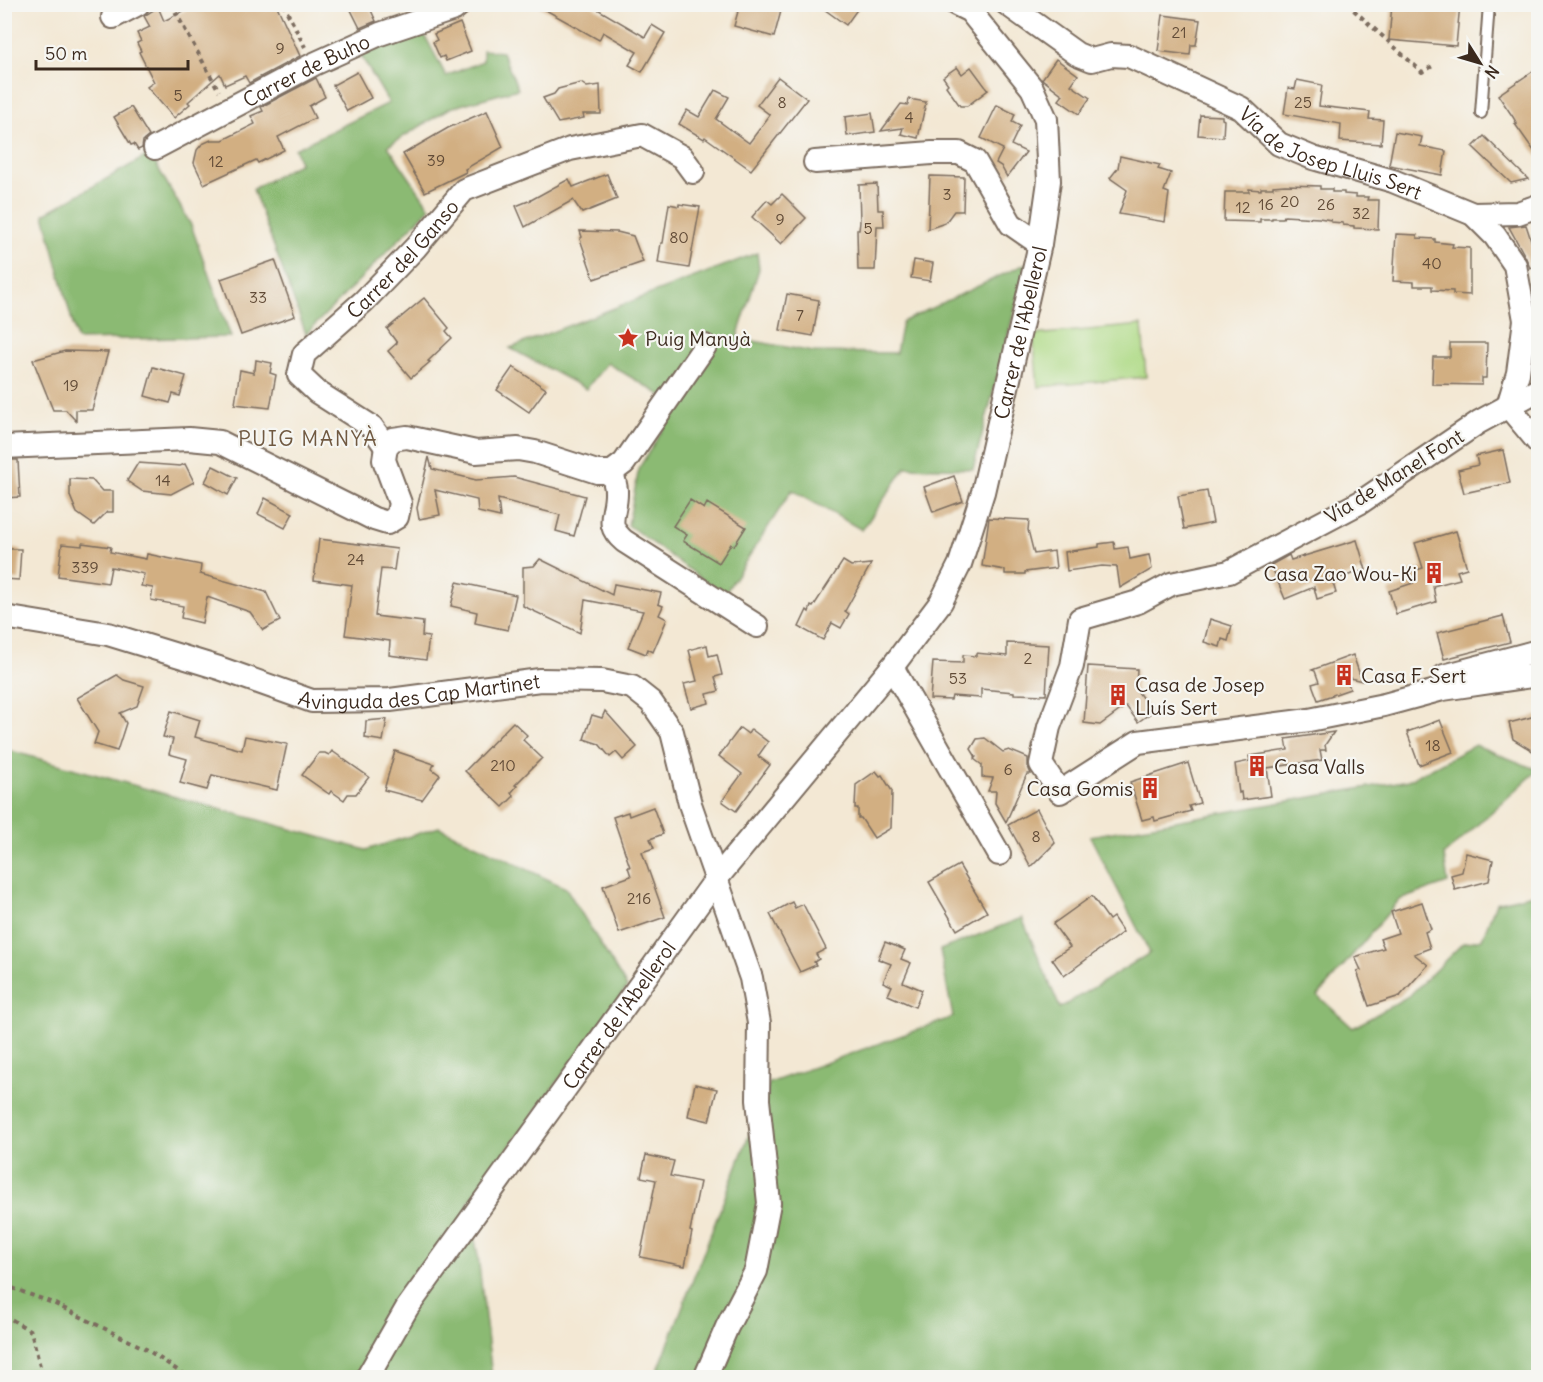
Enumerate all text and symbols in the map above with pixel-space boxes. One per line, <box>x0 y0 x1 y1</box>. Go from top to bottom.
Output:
house number: 21 <box>1171 22 1187 42</box>
street label: Carrer de Buho <box>238 28 373 112</box>
scale bar <box>36 33 188 71</box>
north arrow <box>1450 33 1510 93</box>
house number: 9 <box>275 38 285 58</box>
text: 50 m <box>45 42 87 65</box>
text: N <box>1481 62 1503 82</box>
house number: 5 <box>173 85 183 105</box>
house number: 8 <box>777 92 787 112</box>
house number: 25 <box>1294 92 1312 112</box>
street label: Vía de Josep Lluis Sert <box>1234 101 1426 204</box>
house number: 4 <box>904 107 914 127</box>
house number: 39 <box>427 150 445 170</box>
house number: 12 <box>208 151 224 171</box>
house number: 3 <box>942 184 952 204</box>
house number: 20 <box>1280 191 1300 211</box>
street label: Carrer del Ganso <box>341 194 463 323</box>
house number: 16 <box>1258 194 1274 214</box>
house number: 26 <box>1317 194 1335 214</box>
house number: 12 <box>1235 197 1251 217</box>
house number: 32 <box>1352 203 1370 223</box>
house number: 9 <box>775 209 785 229</box>
house number: 5 <box>863 218 873 238</box>
house number: 80 <box>669 227 689 247</box>
street label: Carrer de l'Abellerol <box>988 244 1052 421</box>
house number: 40 <box>1422 253 1442 273</box>
house number: 33 <box>249 287 267 307</box>
house number: 7 <box>796 305 804 325</box>
place icon: Puig Manyà <box>616 326 640 350</box>
place label: Puig Manyà <box>645 326 751 351</box>
house number: 19 <box>63 375 79 395</box>
street label: Vía de Manel Font <box>1320 423 1468 529</box>
district label: PUIG MANYÀ <box>238 425 378 452</box>
house number: 14 <box>155 470 171 490</box>
house number: 24 <box>347 549 365 569</box>
house number: 339 <box>71 557 99 577</box>
place label: Casa Zao Wou-Ki <box>1263 561 1417 586</box>
building icon: Casa Zao Wou-Ki <box>1422 561 1446 585</box>
house number: 2 <box>1024 648 1033 668</box>
building icon: Casa F. Sert <box>1332 663 1356 687</box>
place label: Casa F. Sert <box>1361 663 1466 688</box>
street label: Avinguda des Cap Martinet <box>295 668 542 714</box>
house number: 53 <box>949 668 967 688</box>
place label: Casa de Josep Lluís Sert <box>1135 672 1265 720</box>
building icon: Casa de Josep Lluís Sert <box>1106 683 1130 707</box>
house number: 18 <box>1425 735 1441 755</box>
building icon: Casa Valls <box>1245 754 1269 778</box>
place label: Casa Valls <box>1274 754 1365 779</box>
house number: 210 <box>490 755 516 775</box>
house number: 6 <box>1003 759 1013 779</box>
place label: Casa Gomis <box>1027 776 1133 801</box>
building icon: Casa Gomis <box>1138 776 1162 800</box>
house number: 8 <box>1031 826 1041 846</box>
house number: 216 <box>627 888 651 908</box>
street label: Carrer de l'Abellerol <box>556 936 680 1094</box>

